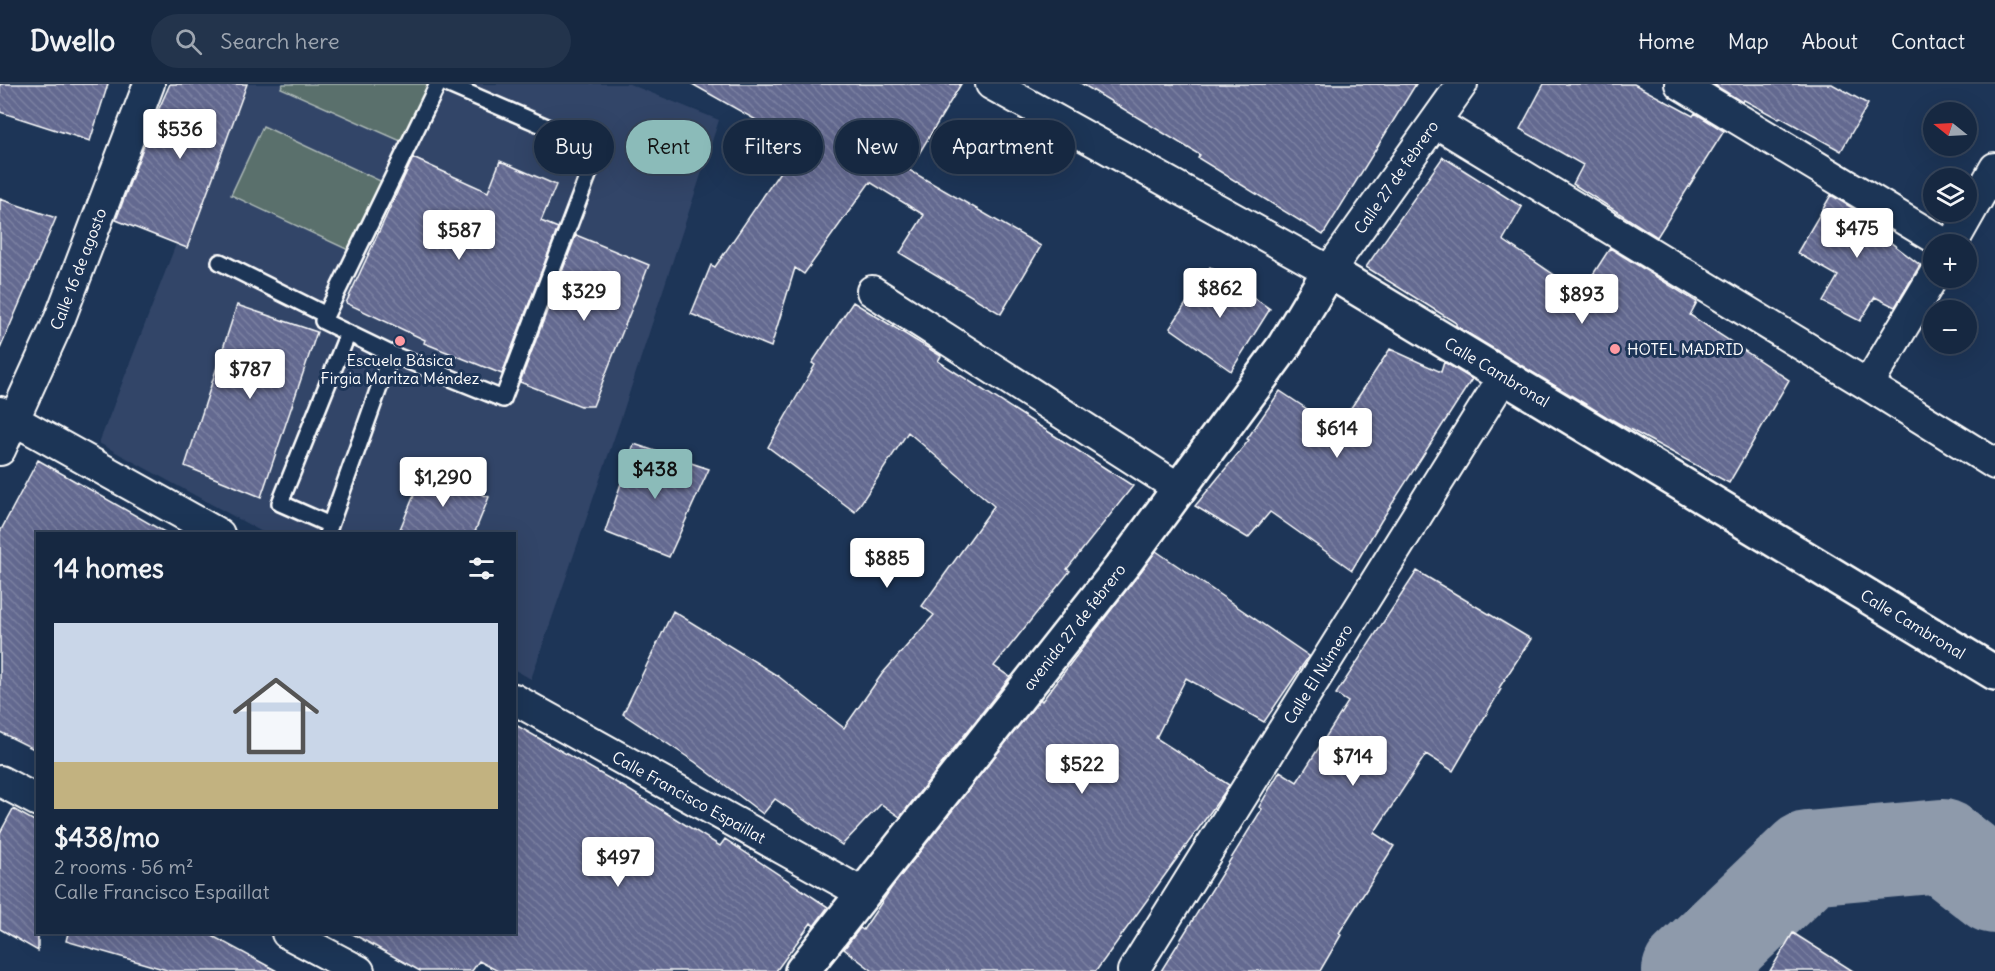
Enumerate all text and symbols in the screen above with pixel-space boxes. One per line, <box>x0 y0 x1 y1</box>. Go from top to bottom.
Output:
search box <box>151 14 571 68</box>
text: Dwello <box>30 23 115 59</box>
icon: search <box>172 25 205 58</box>
text: Search here <box>220 27 340 55</box>
text: Home <box>1638 28 1695 55</box>
text: Map <box>1728 28 1769 55</box>
text: About <box>1802 28 1858 55</box>
text: Contact <box>1891 28 1965 55</box>
north arrow <box>1923 102 1977 156</box>
map controls <box>1923 102 1977 354</box>
pin: $536 <box>144 109 216 160</box>
text: $536 <box>157 116 203 141</box>
street label: Calle 27 de febrero <box>1349 117 1443 237</box>
chip: Buy <box>534 120 614 174</box>
chip: Rent <box>626 120 711 174</box>
chip: Filters <box>723 120 823 174</box>
chip: New <box>835 120 919 174</box>
chip: Apartment <box>931 120 1075 174</box>
button: layers <box>1923 168 1977 222</box>
street label: Calle 16 de agosto <box>46 205 110 333</box>
pin: $475 <box>1821 208 1893 259</box>
pin: $587 <box>423 210 495 261</box>
text: $475 <box>1835 215 1879 240</box>
text: $587 <box>437 217 481 242</box>
button: + <box>1923 234 1977 288</box>
pin: $862 <box>1184 268 1256 319</box>
pin: $329 <box>548 271 620 322</box>
pin: $893 <box>1546 274 1618 325</box>
text: $862 <box>1197 275 1243 300</box>
text: $329 <box>562 278 606 303</box>
text: $893 <box>1559 281 1605 306</box>
button: − <box>1923 300 1977 354</box>
street label: Calle Cambronal <box>1441 333 1553 411</box>
marker: Escuela Básica Firgia Maritza Méndez <box>393 334 407 348</box>
place label: HOTEL MADRID <box>1627 339 1744 359</box>
marker: HOTEL MADRID <box>1608 342 1622 356</box>
pin: $787 <box>214 349 286 400</box>
place label: Escuela Básica Firgia Maritza Méndez <box>321 350 480 388</box>
text: $787 <box>229 356 271 381</box>
pin: $614 <box>1301 408 1373 459</box>
text: $614 <box>1316 415 1358 440</box>
pin: $438 <box>619 449 691 500</box>
text: $438 <box>632 456 678 481</box>
pin: $1,290 <box>394 457 492 508</box>
text: $1,290 <box>414 464 472 489</box>
pin: $885 <box>851 538 923 589</box>
text: $885 <box>864 545 910 570</box>
text: 14 homes <box>54 552 164 585</box>
icon: filters <box>465 552 498 585</box>
street label: avenida 27 de febrero <box>1018 560 1130 694</box>
street label: Calle Cambronal <box>1857 585 1969 663</box>
street label: Calle El Número <box>1279 620 1357 728</box>
icon: home <box>222 662 330 770</box>
pin: $714 <box>1317 736 1389 787</box>
text: $714 <box>1333 743 1373 768</box>
pin: $522 <box>1046 744 1118 795</box>
street label: Calle Francisco Espaillat <box>609 746 770 848</box>
text: $522 <box>1060 751 1104 776</box>
text: $438/mo <box>54 821 160 854</box>
pin: $497 <box>582 837 654 888</box>
text: $497 <box>596 844 640 869</box>
text: 2 rooms · 56 m² <box>54 854 194 879</box>
text: Calle Francisco Espaillat <box>54 879 269 904</box>

